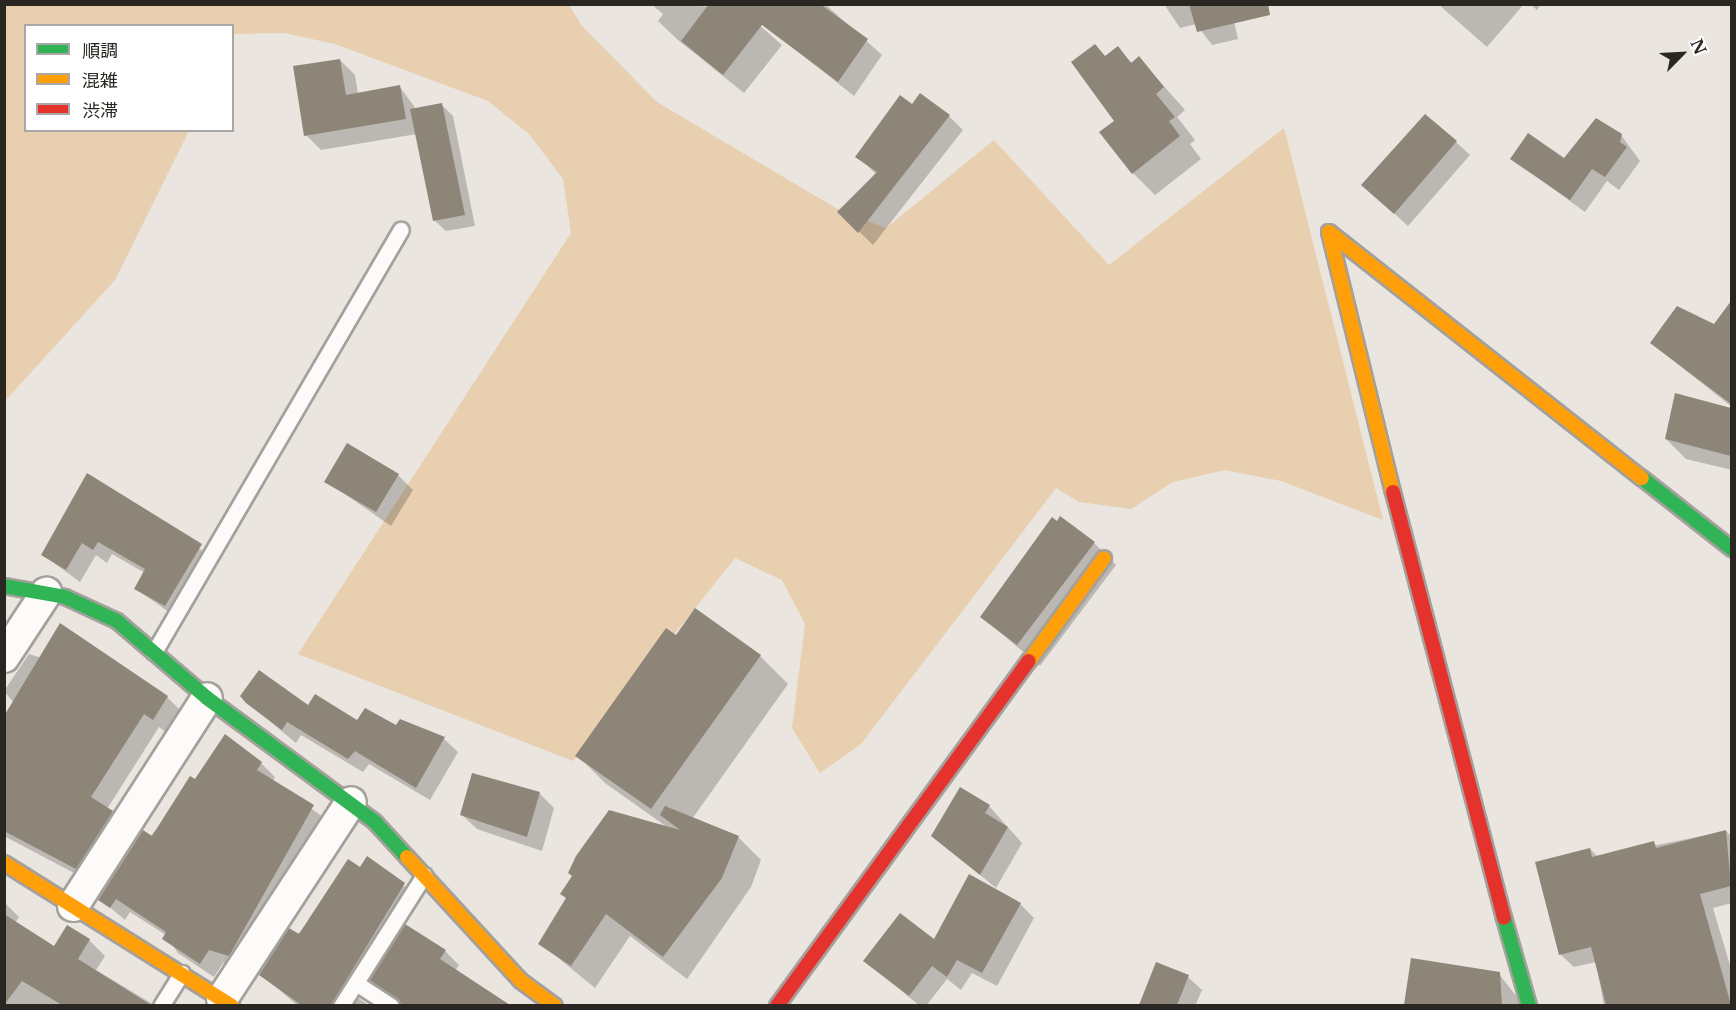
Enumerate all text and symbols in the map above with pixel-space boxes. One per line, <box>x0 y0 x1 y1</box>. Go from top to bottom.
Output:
legend <box>24 24 234 132</box>
north arrow <box>1652 24 1712 84</box>
text: N <box>1686 36 1711 58</box>
text: 順調 <box>82 40 118 62</box>
text: 混雑 <box>82 70 118 92</box>
text: 渋滞 <box>82 100 118 122</box>

